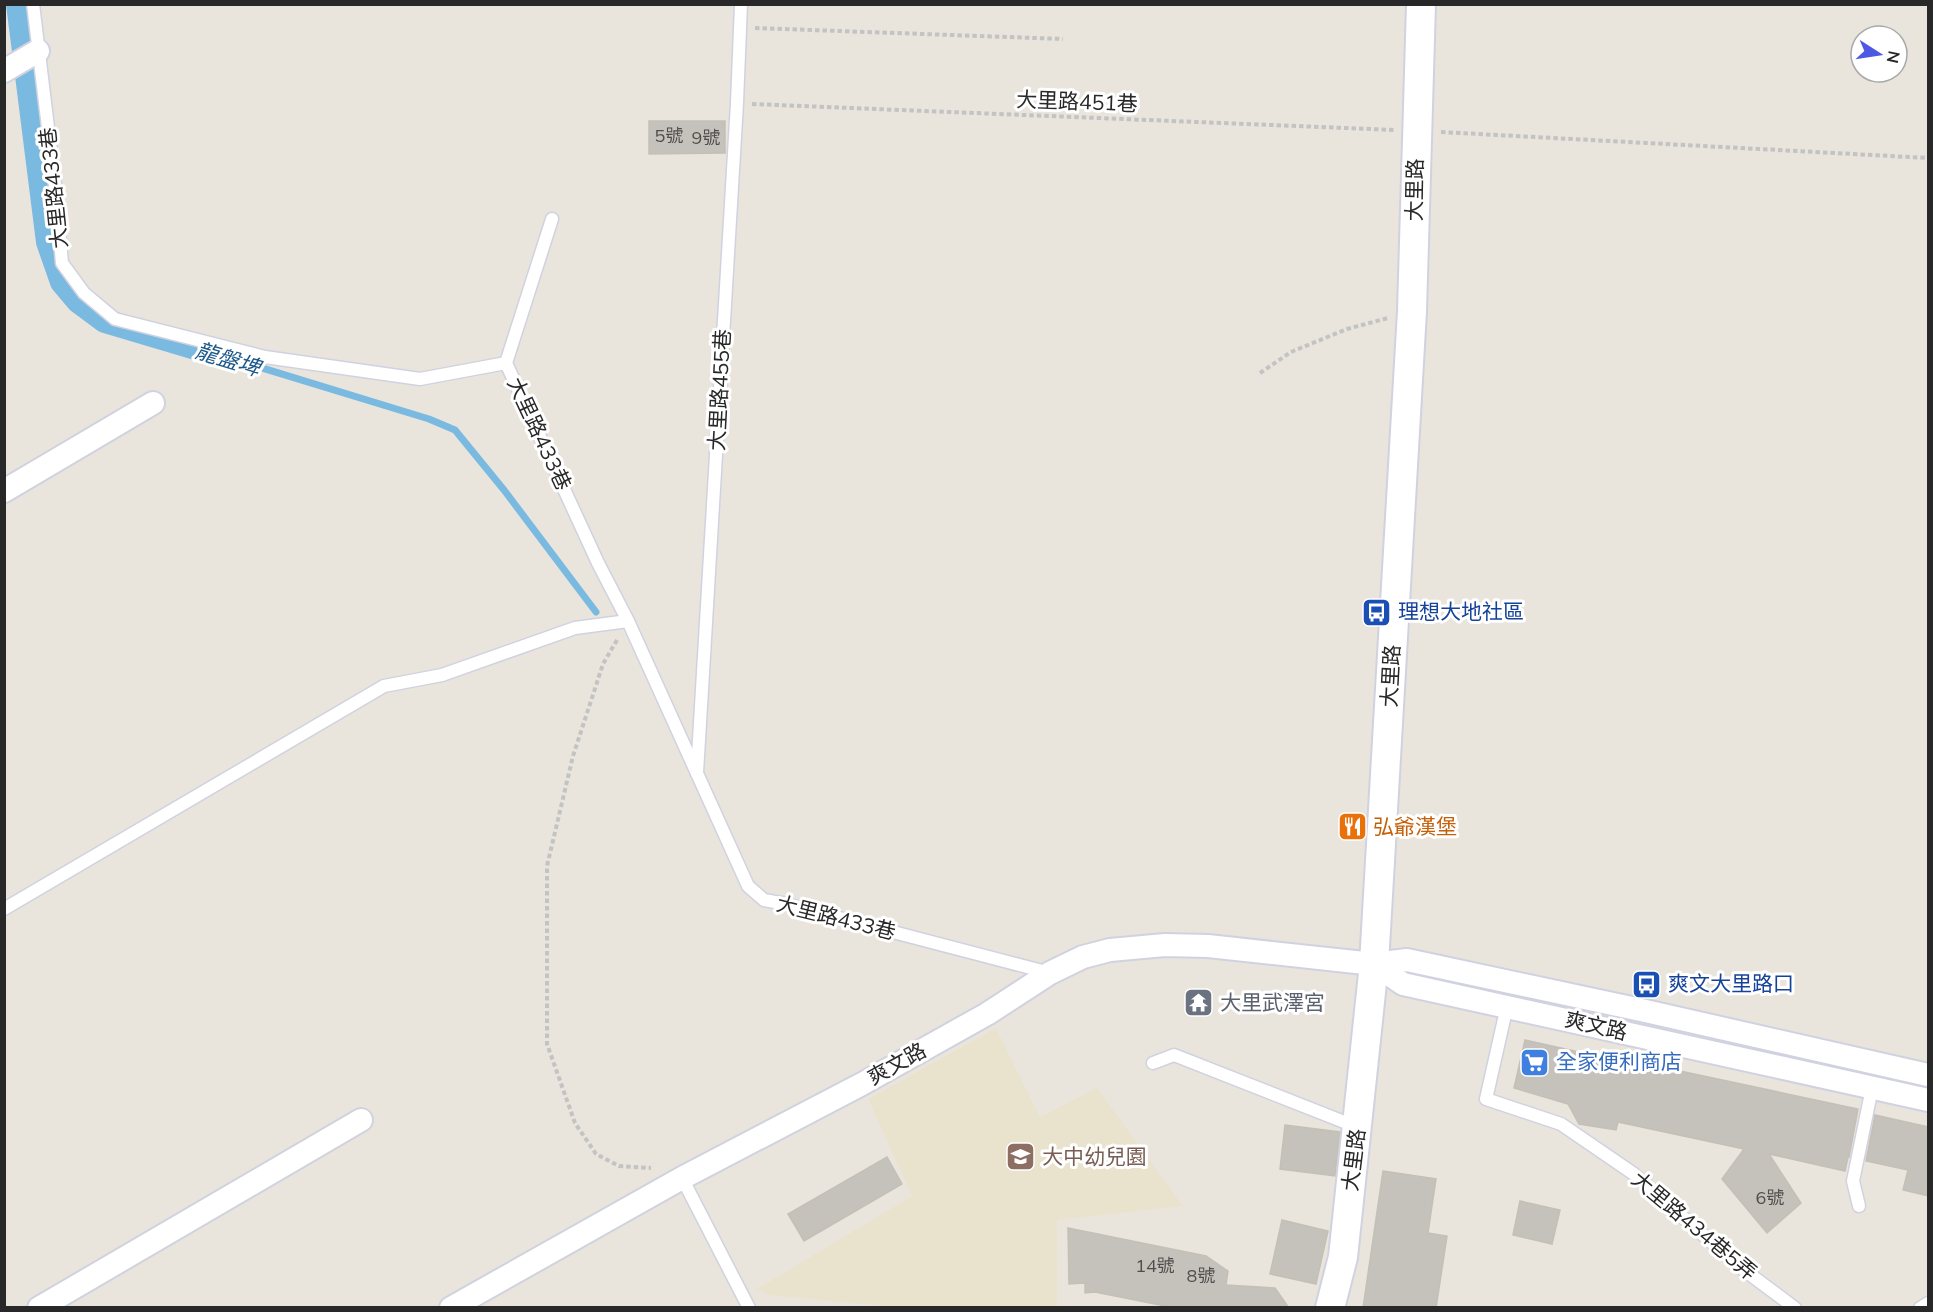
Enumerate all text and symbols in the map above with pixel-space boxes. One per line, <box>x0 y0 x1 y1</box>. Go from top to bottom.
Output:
north arrow <box>1849 24 1909 84</box>
text: N <box>1883 49 1905 65</box>
street label: 大里路451巷 <box>1016 86 1138 116</box>
house number: 5號 <box>655 124 683 147</box>
street label: 大里路433巷 <box>34 126 72 250</box>
house number: 9號 <box>692 126 720 149</box>
street label: 大里路 <box>1400 158 1428 222</box>
street label: 大里路455巷 <box>703 328 735 451</box>
water label: 龍盤埤 <box>192 336 267 383</box>
street label: 大里路433巷 <box>502 373 577 494</box>
bus stop icon: 理想大地社區 <box>1361 596 1393 628</box>
place label: 理想大地社區 <box>1398 598 1524 624</box>
street label: 大里路 <box>1375 644 1405 708</box>
restaurant icon: 弘爺漢堡 <box>1336 811 1368 843</box>
place label: 弘爺漢堡 <box>1373 813 1457 839</box>
street label: 大里路433巷 <box>774 890 898 944</box>
bus stop icon: 爽文大里路口 <box>1631 968 1663 1000</box>
place label: 爽文大里路口 <box>1668 970 1794 996</box>
temple icon: 大里武澤宮 <box>1183 987 1215 1019</box>
place label: 大里武澤宮 <box>1220 989 1325 1015</box>
street label: 爽文路 <box>1563 1005 1630 1045</box>
street label: 爽文路 <box>863 1036 930 1090</box>
supermarket icon: 全家便利商店 <box>1519 1046 1551 1078</box>
place label: 全家便利商店 <box>1556 1048 1682 1074</box>
street label: 大里路 <box>1336 1127 1370 1193</box>
school or university icon: 大中幼兒園 <box>1005 1141 1037 1173</box>
place label: 大中幼兒園 <box>1042 1143 1147 1169</box>
street label: 大里路434巷5弄 <box>1627 1165 1763 1285</box>
house number: 6號 <box>1756 1186 1784 1209</box>
house number: 14號 <box>1135 1254 1175 1277</box>
house number: 8號 <box>1187 1264 1215 1287</box>

